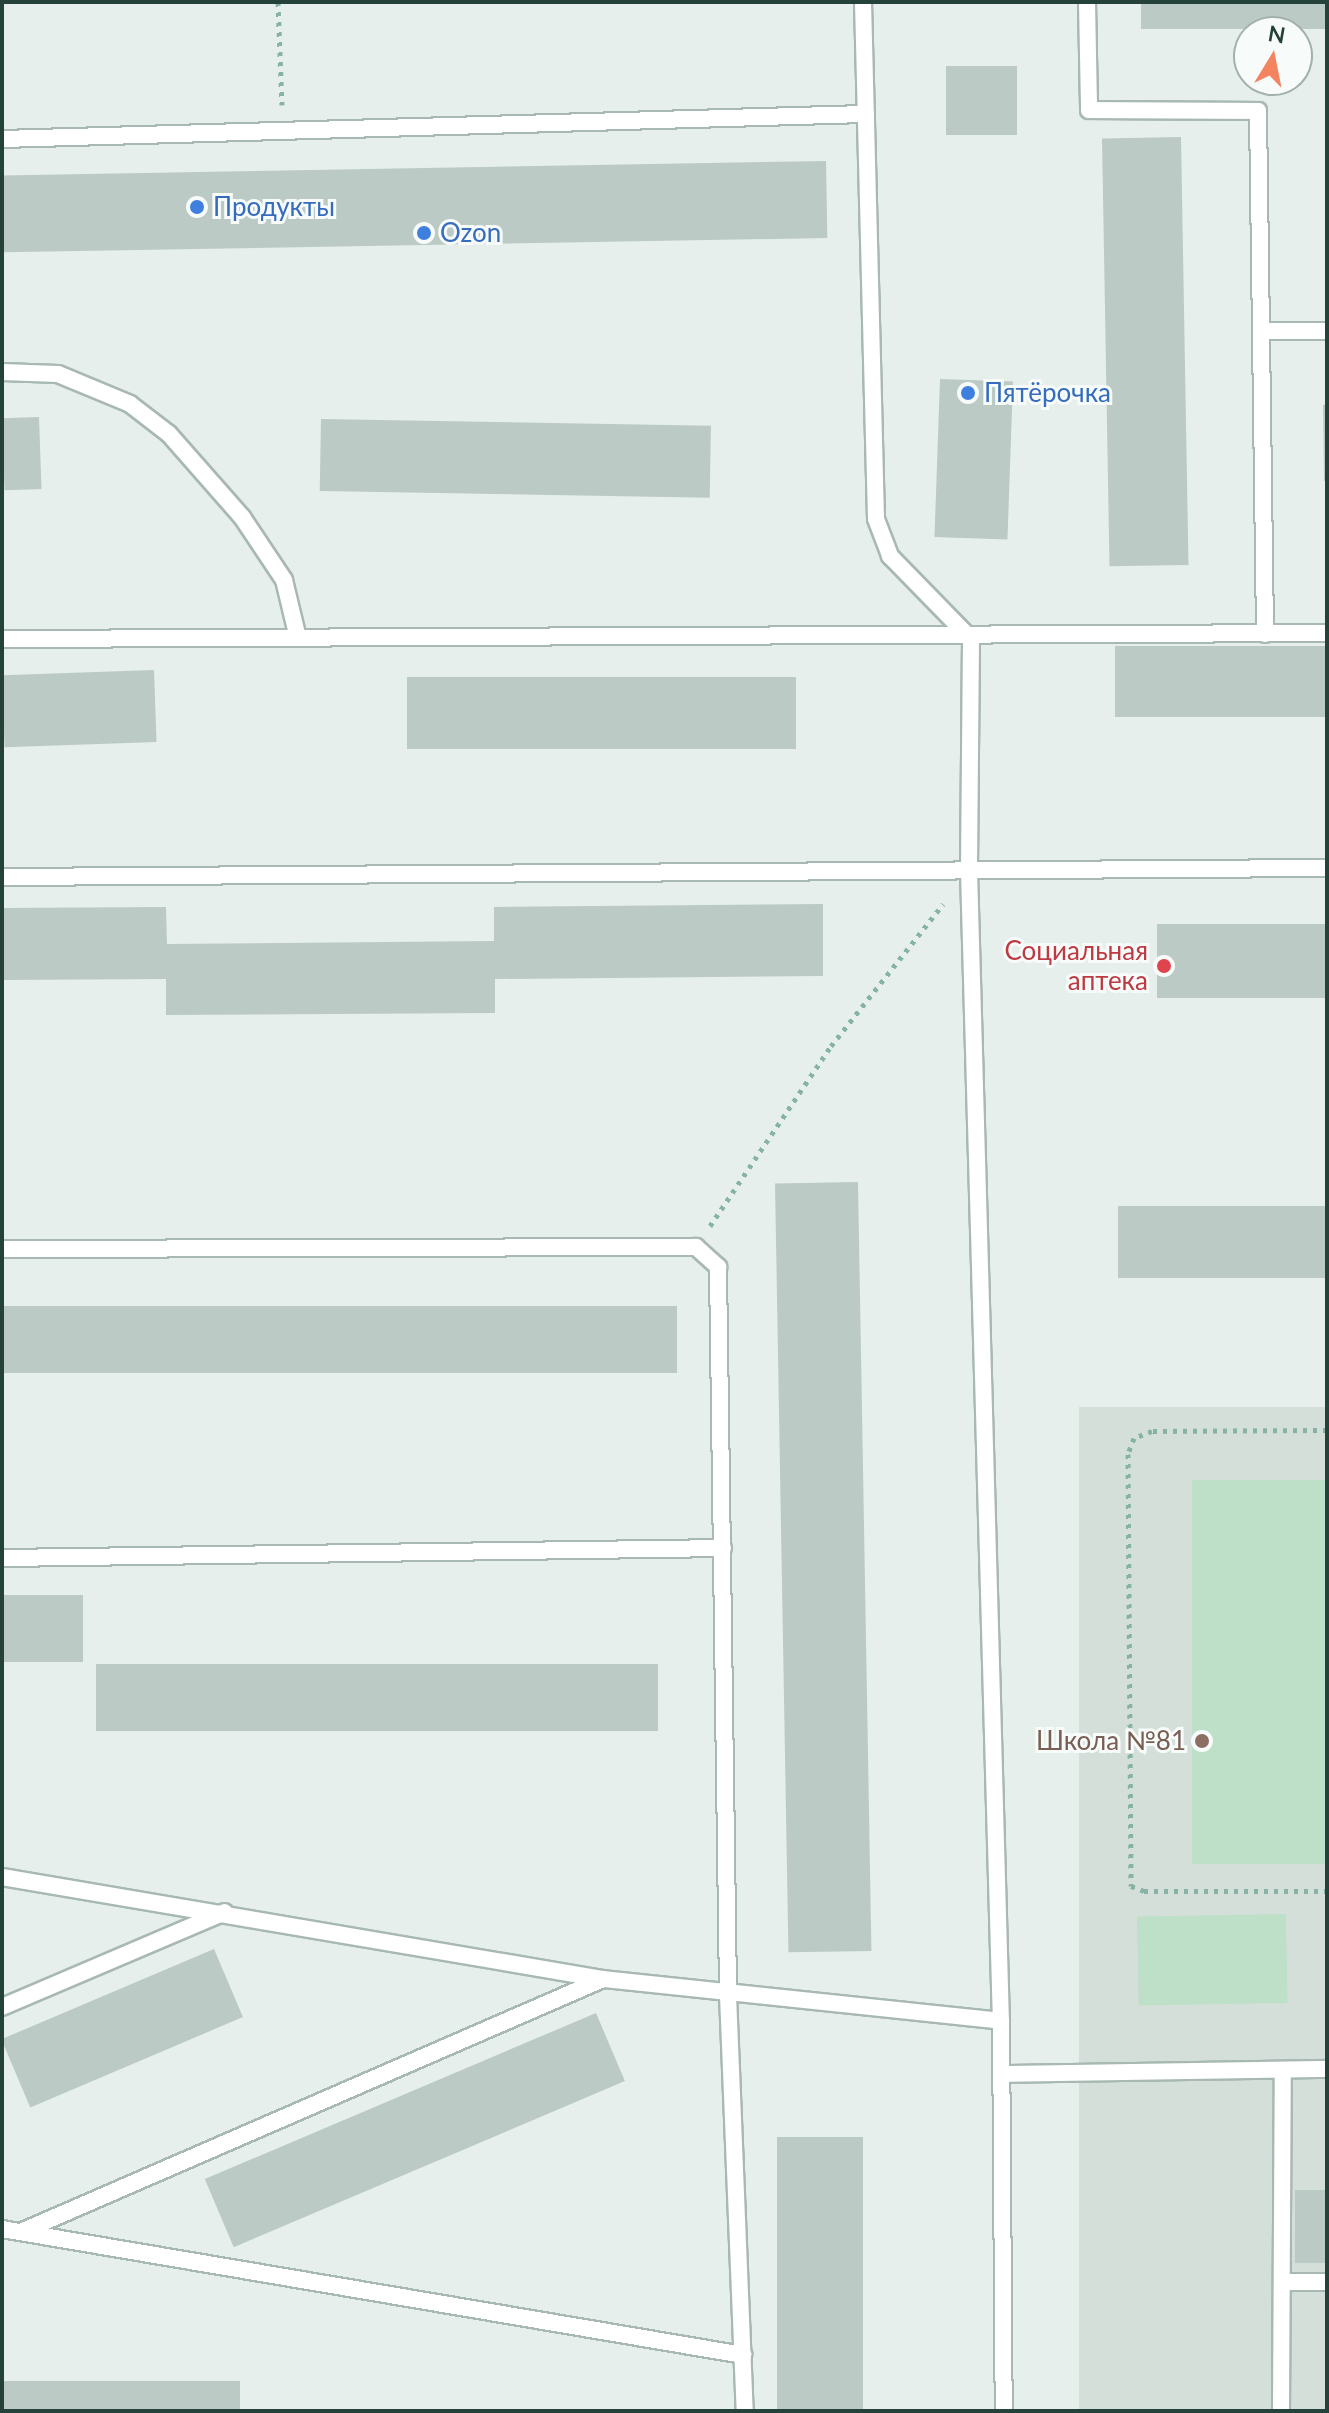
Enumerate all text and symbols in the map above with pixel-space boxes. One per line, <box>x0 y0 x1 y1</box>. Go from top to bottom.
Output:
north arrow <box>1233 16 1313 96</box>
text: N <box>1266 19 1288 49</box>
place label: Продукты <box>213 191 335 223</box>
marker: Продукты <box>188 198 206 216</box>
place label: Ozon <box>440 217 501 249</box>
marker: Ozon <box>415 224 433 242</box>
place label: Пятёрочка <box>984 377 1111 409</box>
marker: Пятёрочка <box>959 384 977 402</box>
place label: Социальная аптека <box>1005 935 1148 996</box>
marker: Социальная аптека <box>1155 957 1173 975</box>
place label: Школа №81 <box>1036 1725 1186 1757</box>
marker: Школа №81 <box>1193 1732 1211 1750</box>

